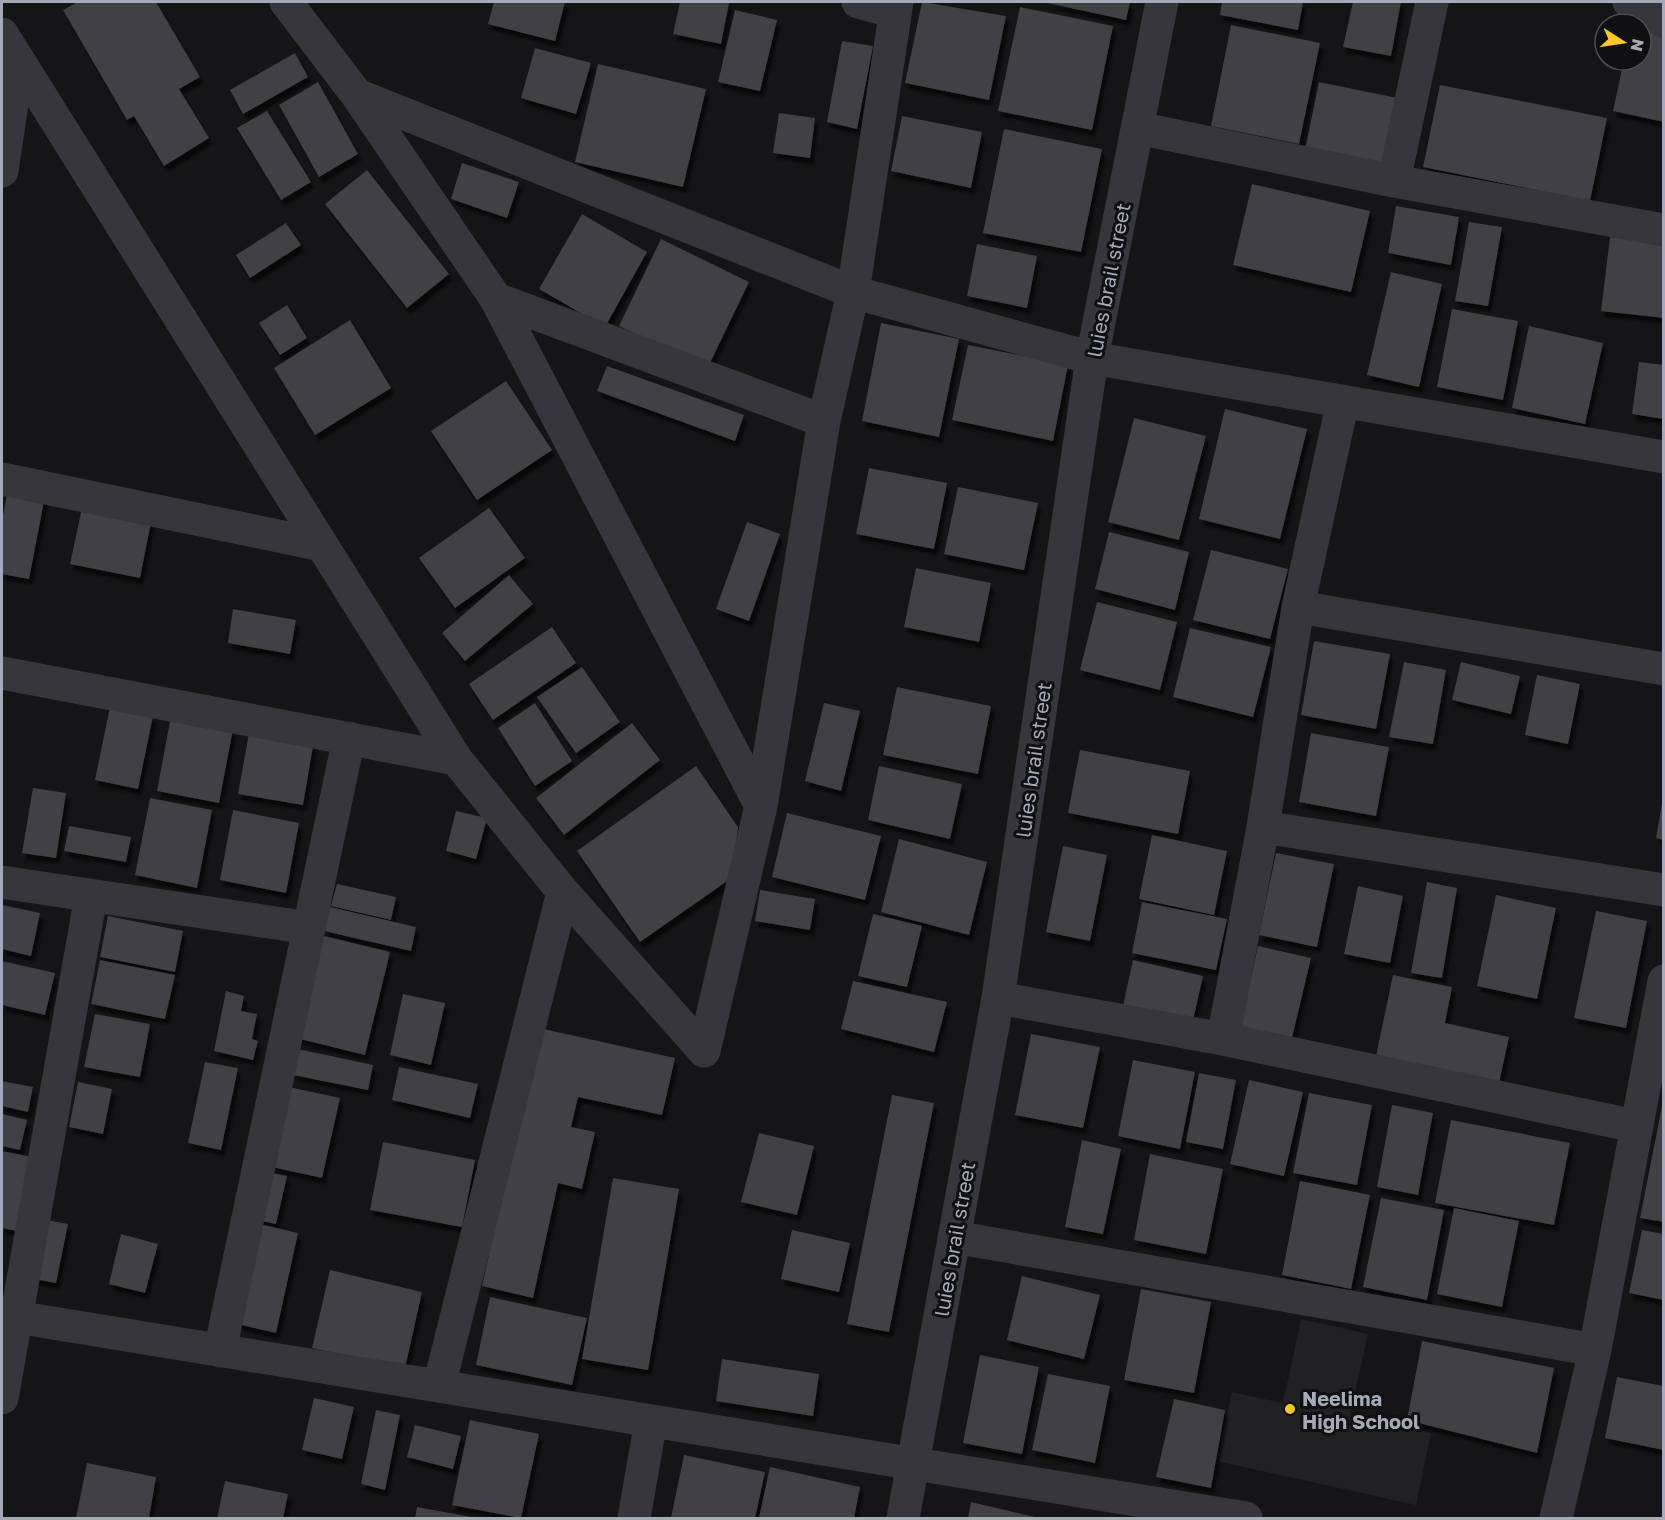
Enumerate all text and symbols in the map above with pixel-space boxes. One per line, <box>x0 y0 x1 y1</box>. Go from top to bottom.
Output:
north arrow <box>1593 12 1653 72</box>
text: N <box>1627 37 1649 53</box>
street label: luies brail street <box>1081 201 1135 359</box>
street label: luies brail street <box>1010 681 1056 839</box>
street label: luies brail street <box>929 1160 979 1318</box>
place label: Neelima High School <box>1302 1386 1420 1433</box>
marker: Neelima High School <box>1283 1402 1297 1416</box>

